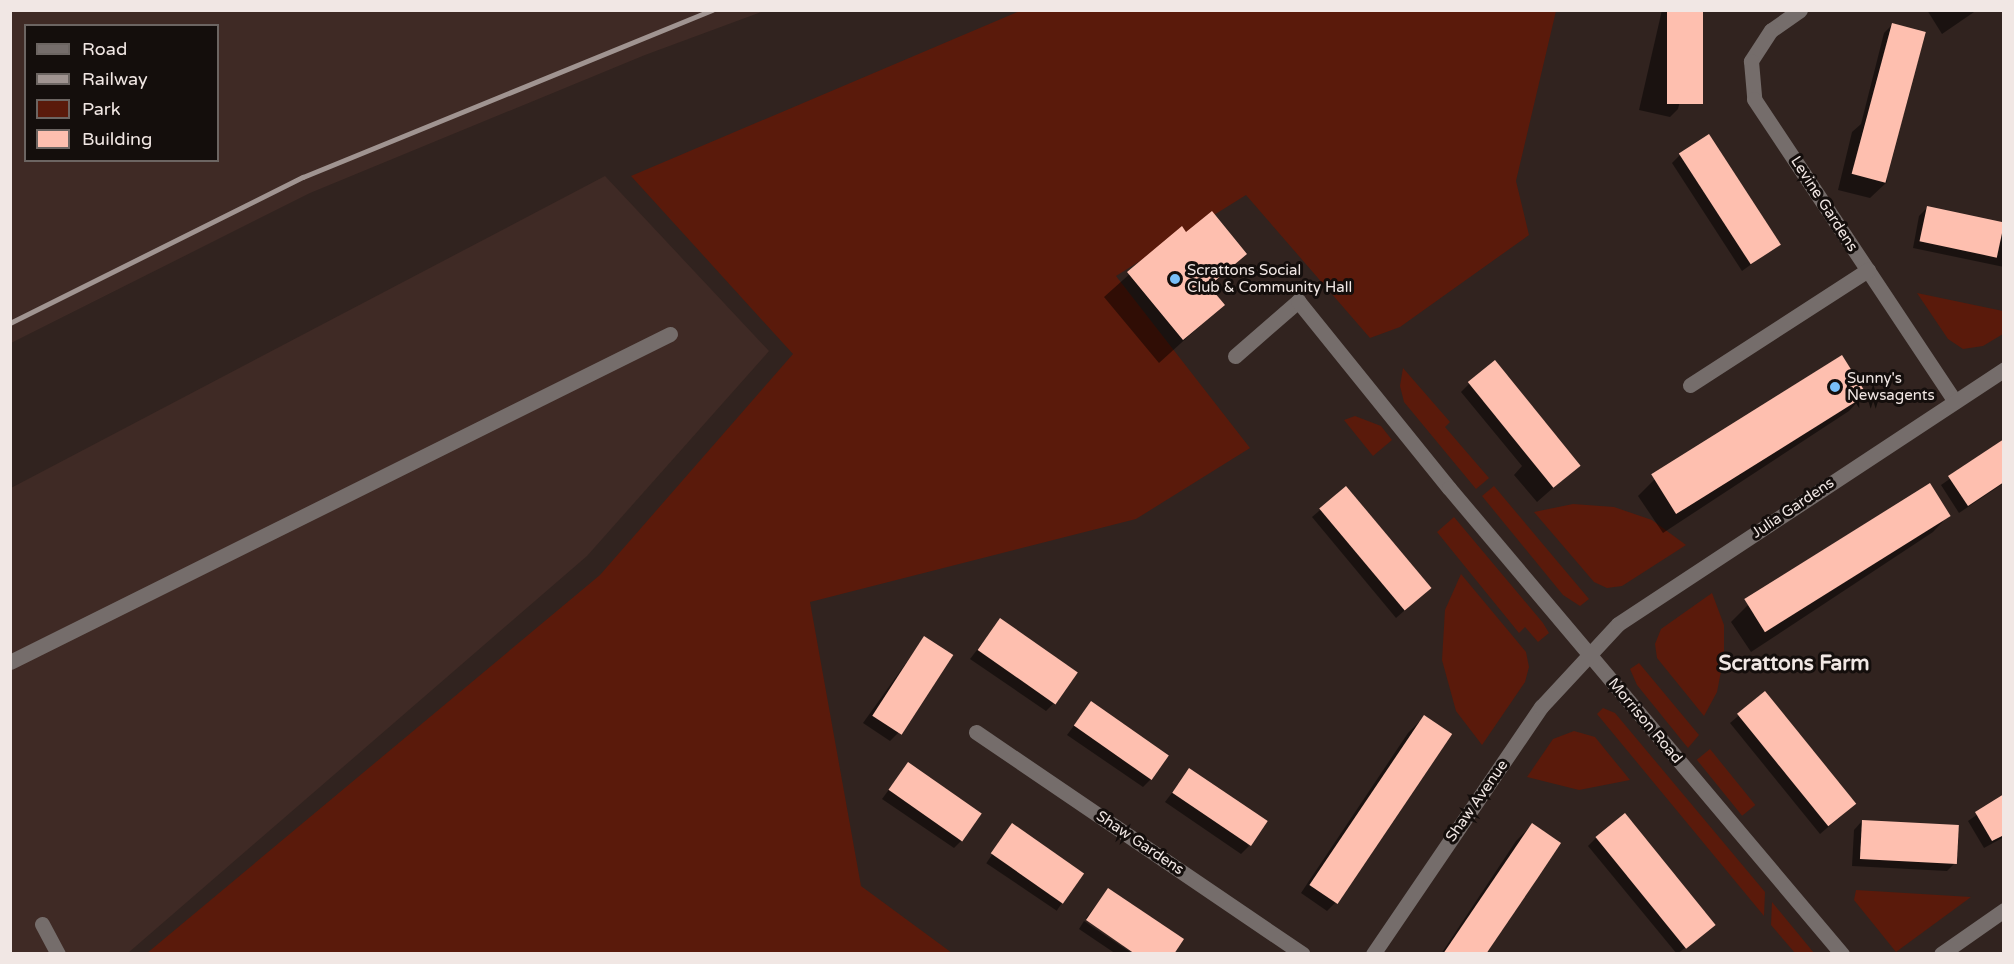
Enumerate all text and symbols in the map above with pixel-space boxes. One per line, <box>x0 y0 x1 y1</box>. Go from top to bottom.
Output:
legend <box>24 24 219 162</box>
text: Road <box>82 38 127 60</box>
text: Railway <box>82 68 148 90</box>
text: Park <box>82 98 120 120</box>
text: Building <box>82 128 152 150</box>
street label: Levine Gardens <box>1787 153 1861 255</box>
place label: Scrattons Social Club & Community Hall <box>1187 261 1352 296</box>
marker: Scrattons Social Club & Community Hall <box>1168 272 1182 286</box>
place label: Sunny's Newsagents <box>1847 369 1935 404</box>
marker: Sunny's Newsagents <box>1828 380 1842 394</box>
street label: Julia Gardens <box>1748 474 1838 542</box>
district label: Scrattons Farm <box>1718 651 1870 677</box>
street label: Morrison Road <box>1604 675 1686 767</box>
street label: Shaw Avenue <box>1442 757 1512 845</box>
street label: Shaw Gardens <box>1093 807 1187 879</box>

